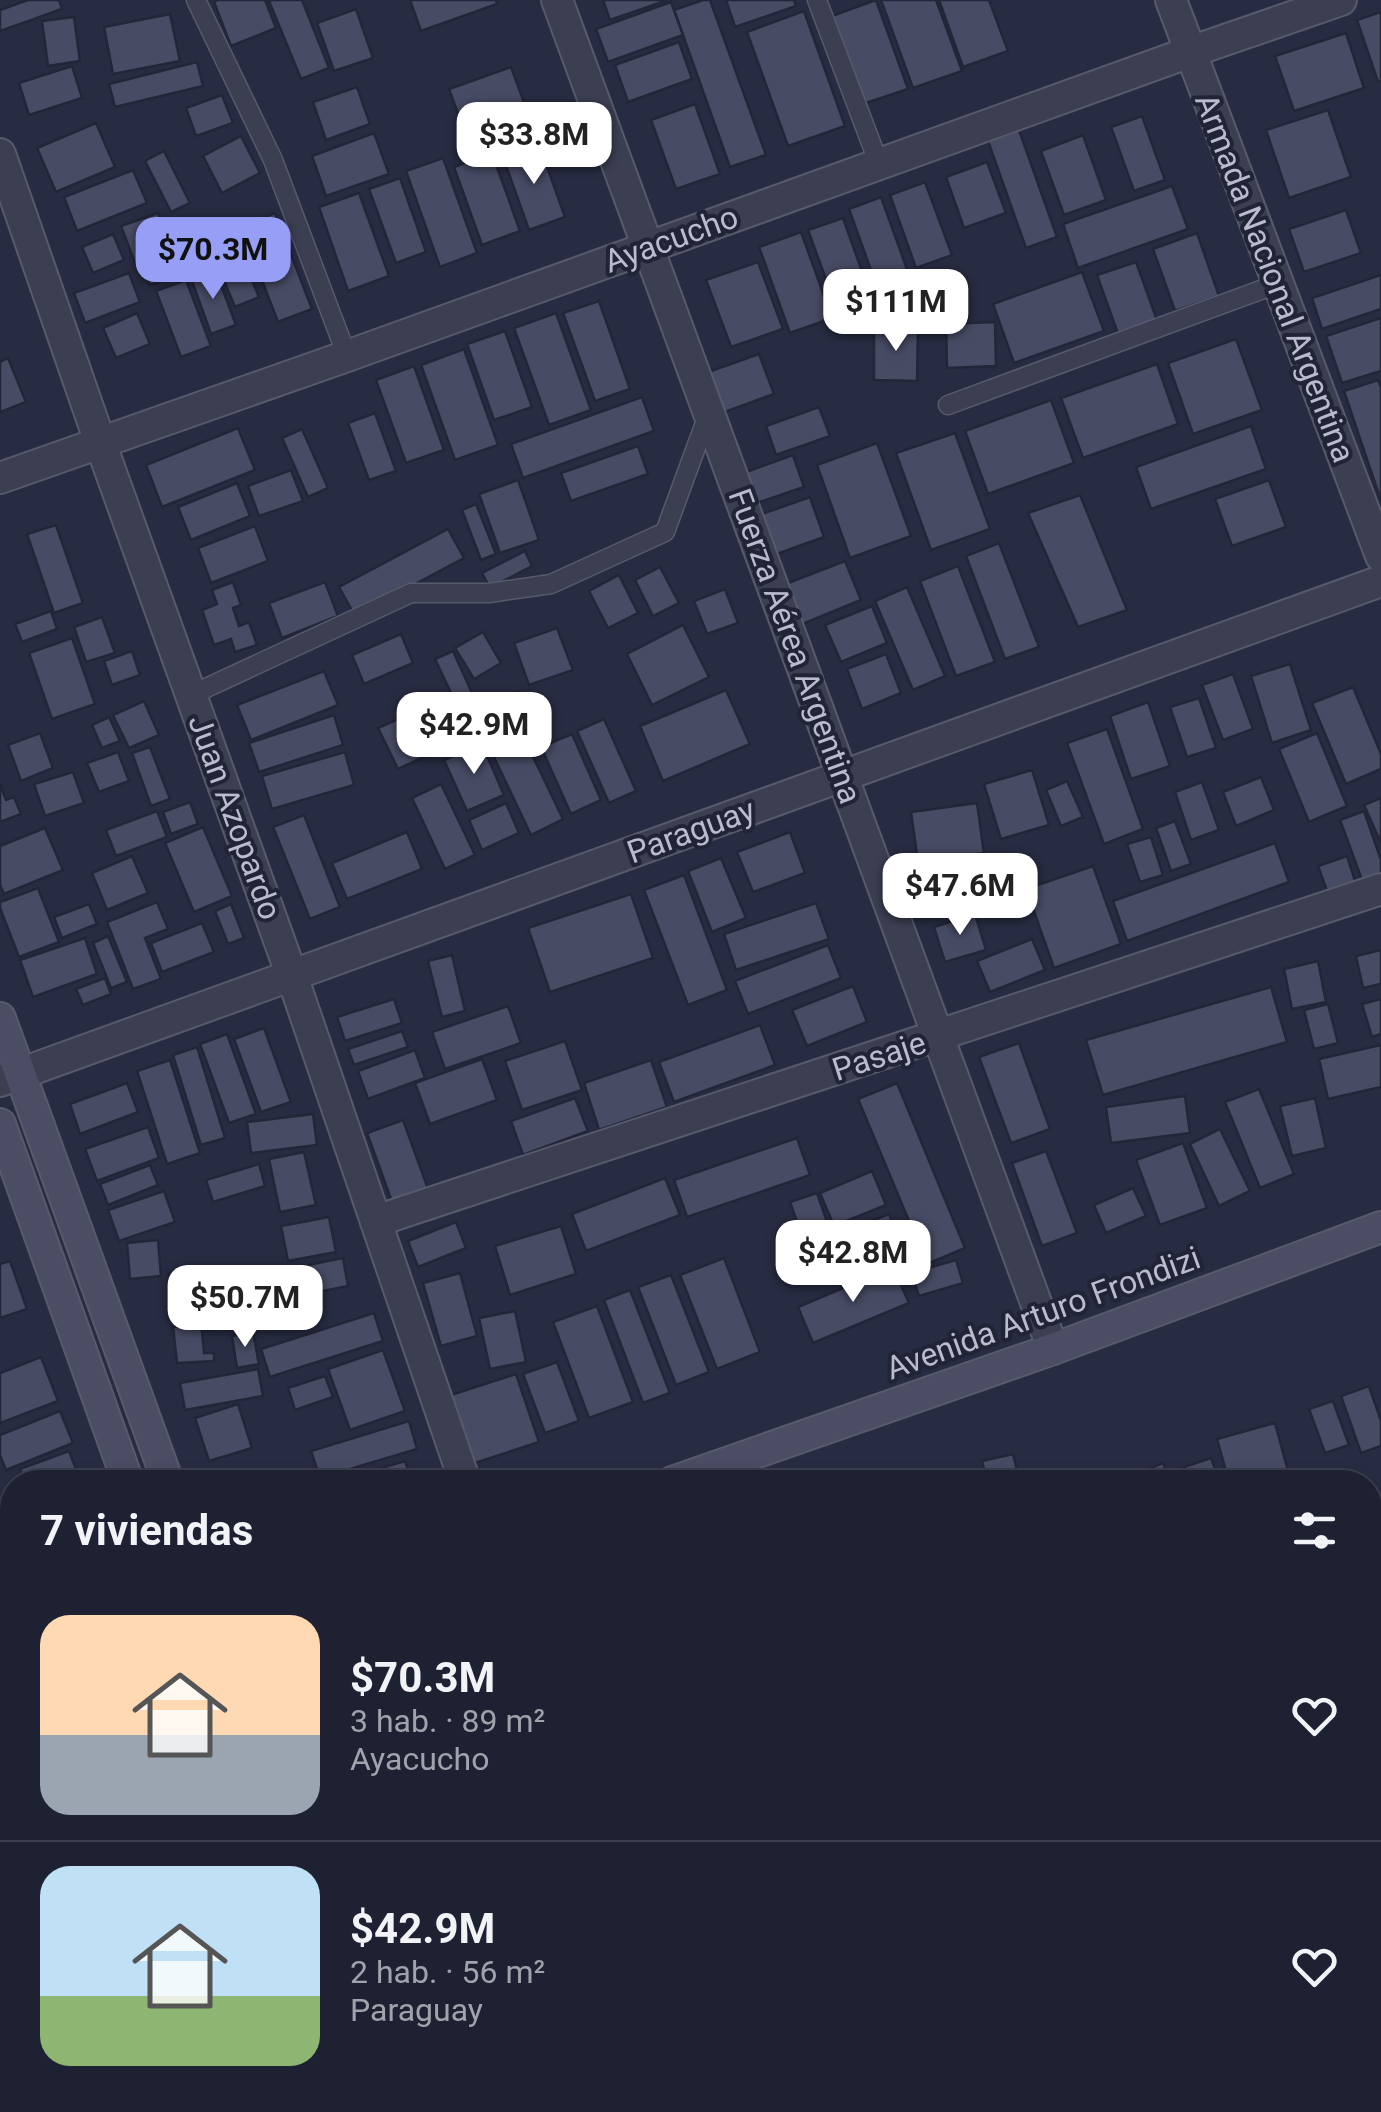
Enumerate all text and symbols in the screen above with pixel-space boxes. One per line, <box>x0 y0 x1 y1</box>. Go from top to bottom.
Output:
street label: Armada Nacional Argentina <box>1187 88 1363 468</box>
pin: $33.8M <box>453 102 615 187</box>
text: $33.8M <box>479 115 589 153</box>
street label: Ayacucho <box>599 197 743 281</box>
pin: $70.3M <box>132 217 294 302</box>
text: $70.3M <box>158 230 268 268</box>
pin: $111M <box>826 269 966 354</box>
text: $111M <box>845 282 947 320</box>
street label: Fuerza Aérea Argentina <box>720 483 870 809</box>
pin: $42.9M <box>393 692 555 777</box>
text: $42.9M <box>419 705 529 743</box>
street label: Juan Azopardo <box>180 709 290 925</box>
street label: Paraguay <box>622 790 760 872</box>
pin: $47.6M <box>879 853 1041 938</box>
text: $47.6M <box>905 866 1015 904</box>
street label: Pasaje <box>827 1023 931 1089</box>
pin: $42.8M <box>772 1220 934 1305</box>
text: $42.8M <box>798 1233 908 1271</box>
street label: Avenida Arturo Frondizi <box>881 1238 1205 1388</box>
pin: $50.7M <box>164 1265 326 1350</box>
text: $50.7M <box>190 1278 300 1316</box>
icon: filters <box>1287 1503 1342 1558</box>
text: 7 viviendas <box>40 1506 253 1555</box>
text: $70.3M <box>350 1653 495 1702</box>
icon: home <box>120 1655 240 1775</box>
icon: heart <box>1287 1688 1342 1743</box>
text: 3 hab. · 89 m² <box>350 1702 545 1740</box>
text: Ayacucho <box>350 1740 489 1778</box>
text: $42.9M <box>350 1904 495 1953</box>
icon: home <box>120 1906 240 2026</box>
icon: heart <box>1287 1939 1342 1994</box>
text: 2 hab. · 56 m² <box>350 1953 545 1991</box>
text: Paraguay <box>350 1991 483 2029</box>

